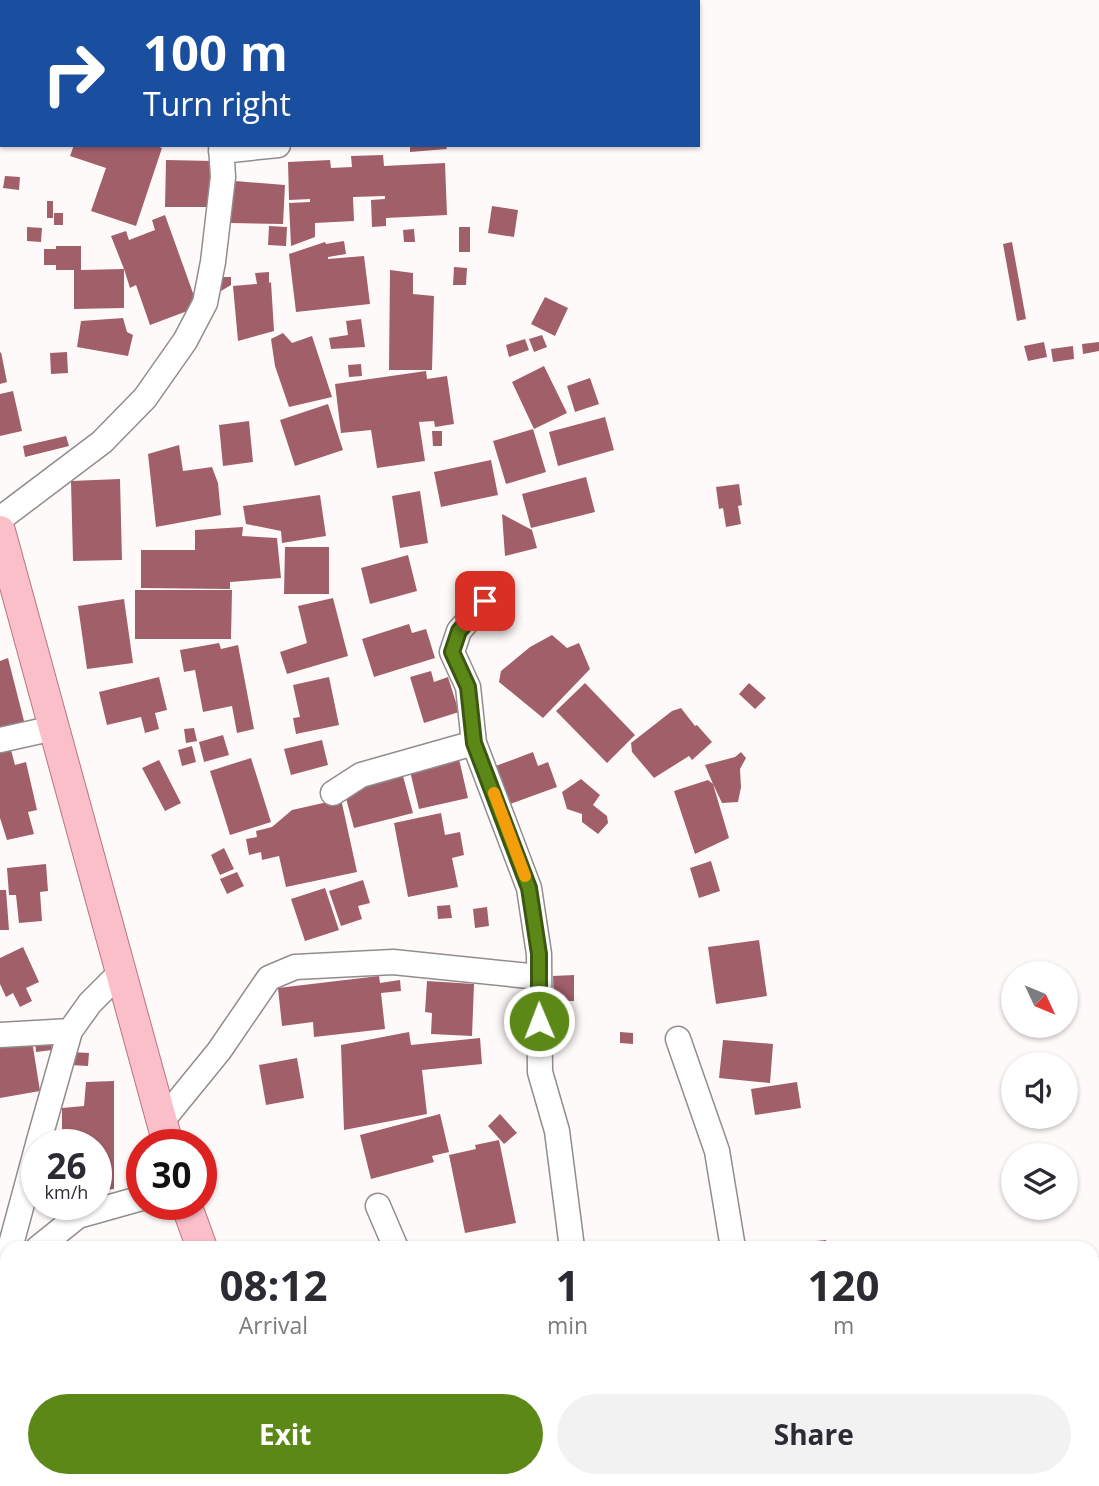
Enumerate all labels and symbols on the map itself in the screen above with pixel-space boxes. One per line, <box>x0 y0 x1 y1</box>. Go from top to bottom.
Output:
pin <box>455 571 515 631</box>
north arrow <box>1001 961 1078 1038</box>
position arrow <box>502 984 576 1058</box>
speed limit sign: 30 <box>126 1129 217 1220</box>

